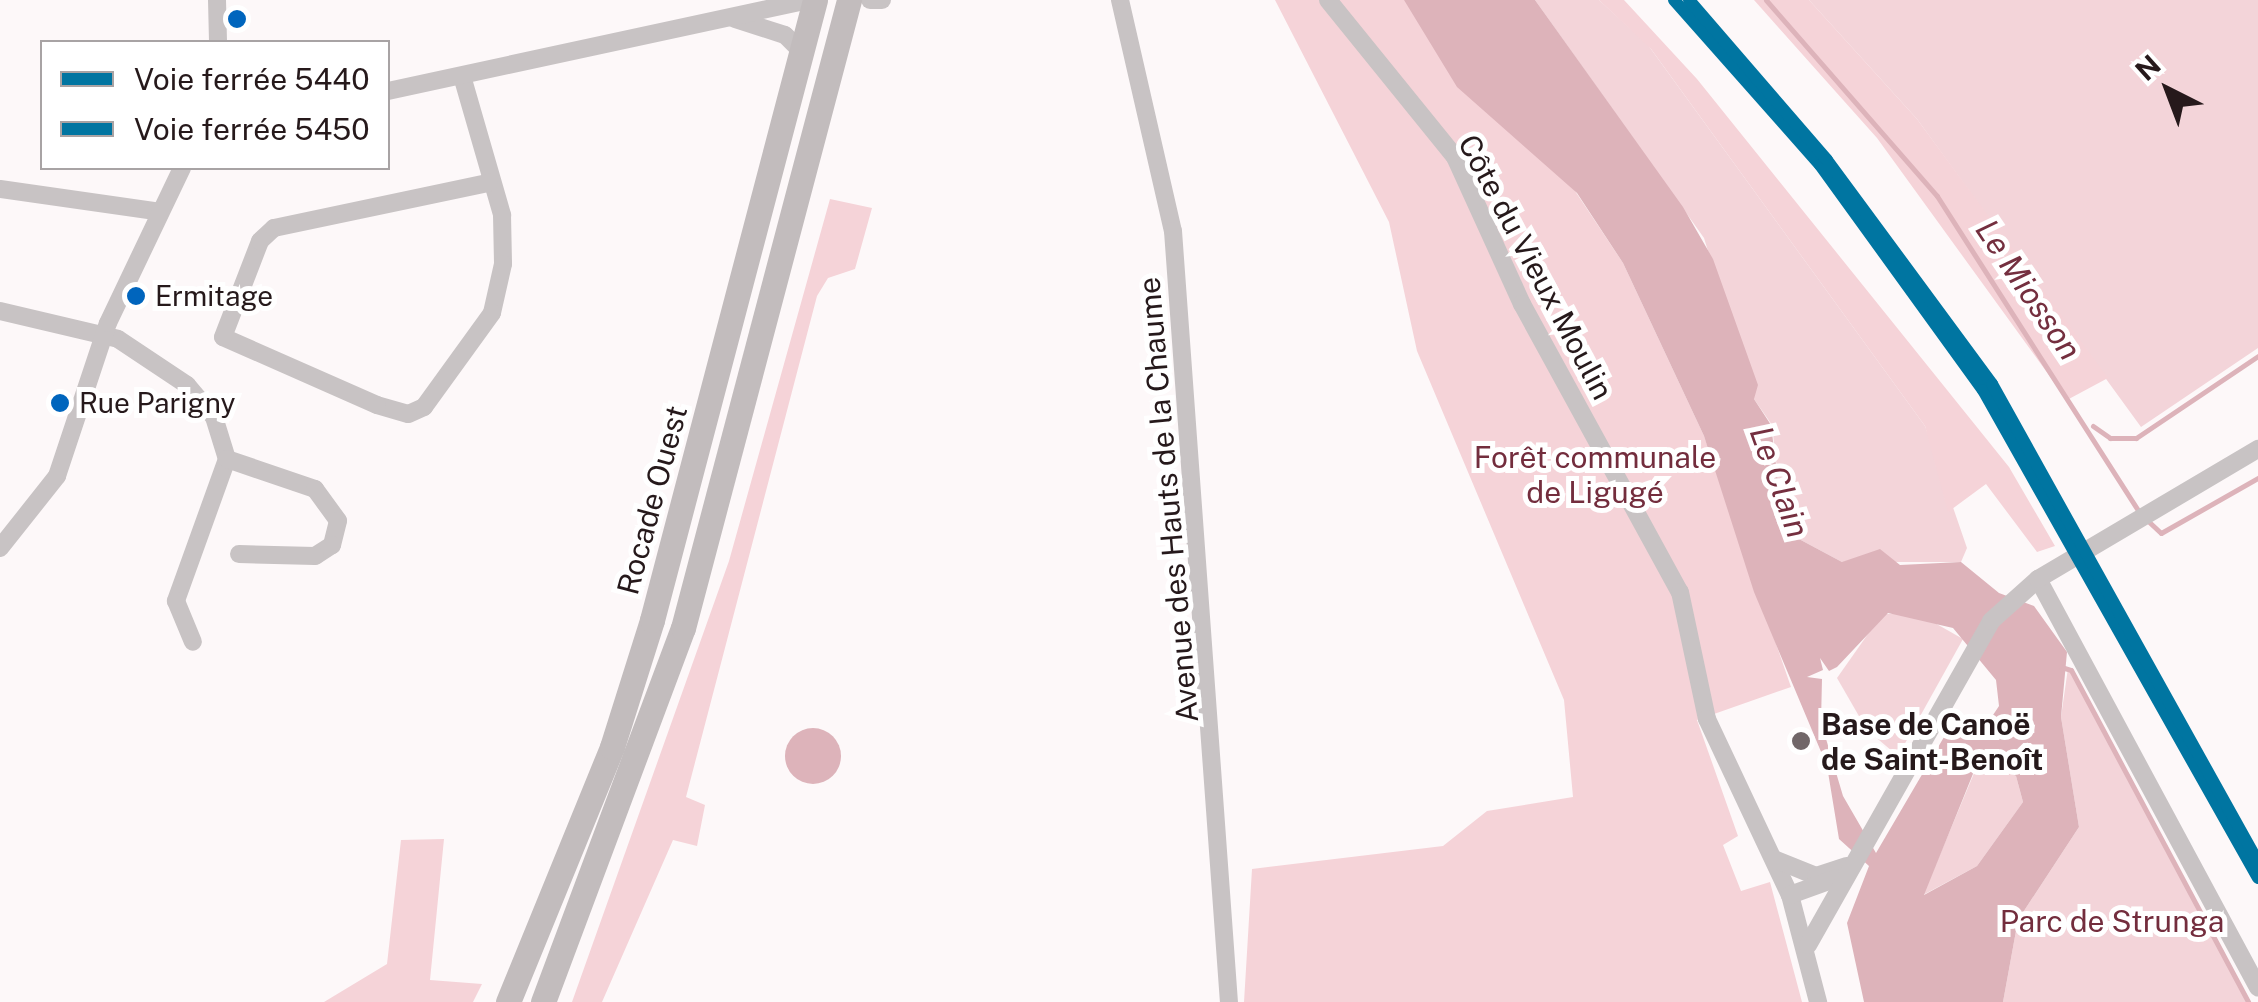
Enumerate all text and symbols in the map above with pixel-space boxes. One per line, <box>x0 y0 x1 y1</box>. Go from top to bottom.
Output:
unlabelled marker <box>227 9 247 29</box>
legend <box>40 40 390 170</box>
north arrow <box>2118 40 2218 140</box>
text: N <box>2128 48 2167 87</box>
text: Voie ferrée 5440 <box>134 61 370 97</box>
text: Voie ferrée 5450 <box>134 111 370 147</box>
street label: Côte du Vieux Moulin <box>1451 128 1621 406</box>
water label: Le Miosson <box>1967 213 2089 367</box>
street label: Avenue des Hauts de la Chaume <box>1131 275 1205 725</box>
place label: Ermitage <box>155 279 273 313</box>
marker: Ermitage <box>126 286 146 306</box>
place label: Rue Parigny <box>79 386 236 420</box>
marker: Rue Parigny <box>50 393 70 413</box>
street label: Rocade Ouest <box>609 401 695 599</box>
water label: Le Clain <box>1741 421 1817 543</box>
park label: Forêt communale de Ligugé <box>1474 439 1716 510</box>
place label: Base de Canoë de Saint-Benoît <box>1821 706 2043 776</box>
marker: Base de Canoë de Saint-Benoît <box>1790 730 1812 752</box>
park label: Parc de Strunga <box>1999 903 2225 939</box>

